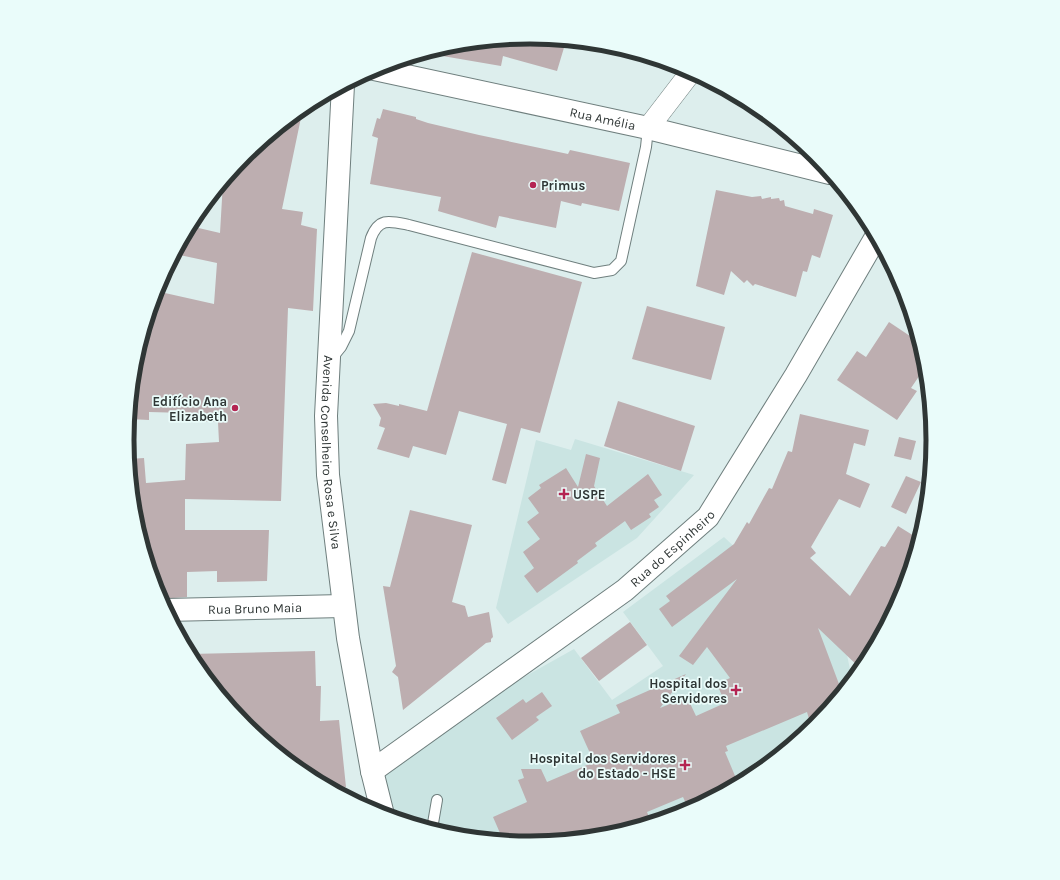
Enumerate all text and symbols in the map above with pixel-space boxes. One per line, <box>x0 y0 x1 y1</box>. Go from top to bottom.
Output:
street label: Rua Amélia <box>568 104 637 133</box>
place label: Primus <box>541 178 585 193</box>
marker: Primus <box>528 180 538 190</box>
street label: Avenida Conselheiro Rosa e Silva <box>318 355 344 550</box>
place label: Edifício Ana Elizabeth <box>152 394 227 424</box>
marker: Edifício Ana Elizabeth <box>230 403 240 413</box>
place label: USPE <box>573 487 605 502</box>
marker: USPE <box>558 488 570 500</box>
street label: Rua do Espinheiro <box>627 508 718 590</box>
street label: Rua Bruno Maia <box>208 600 302 617</box>
place label: Hospital dos Servidores <box>649 676 727 706</box>
marker: Hospital dos Servidores <box>730 684 742 696</box>
place label: Hospital dos Servidores do Estado - HSE <box>529 751 676 781</box>
marker: Hospital dos Servidores do Estado - HSE <box>679 759 691 771</box>

